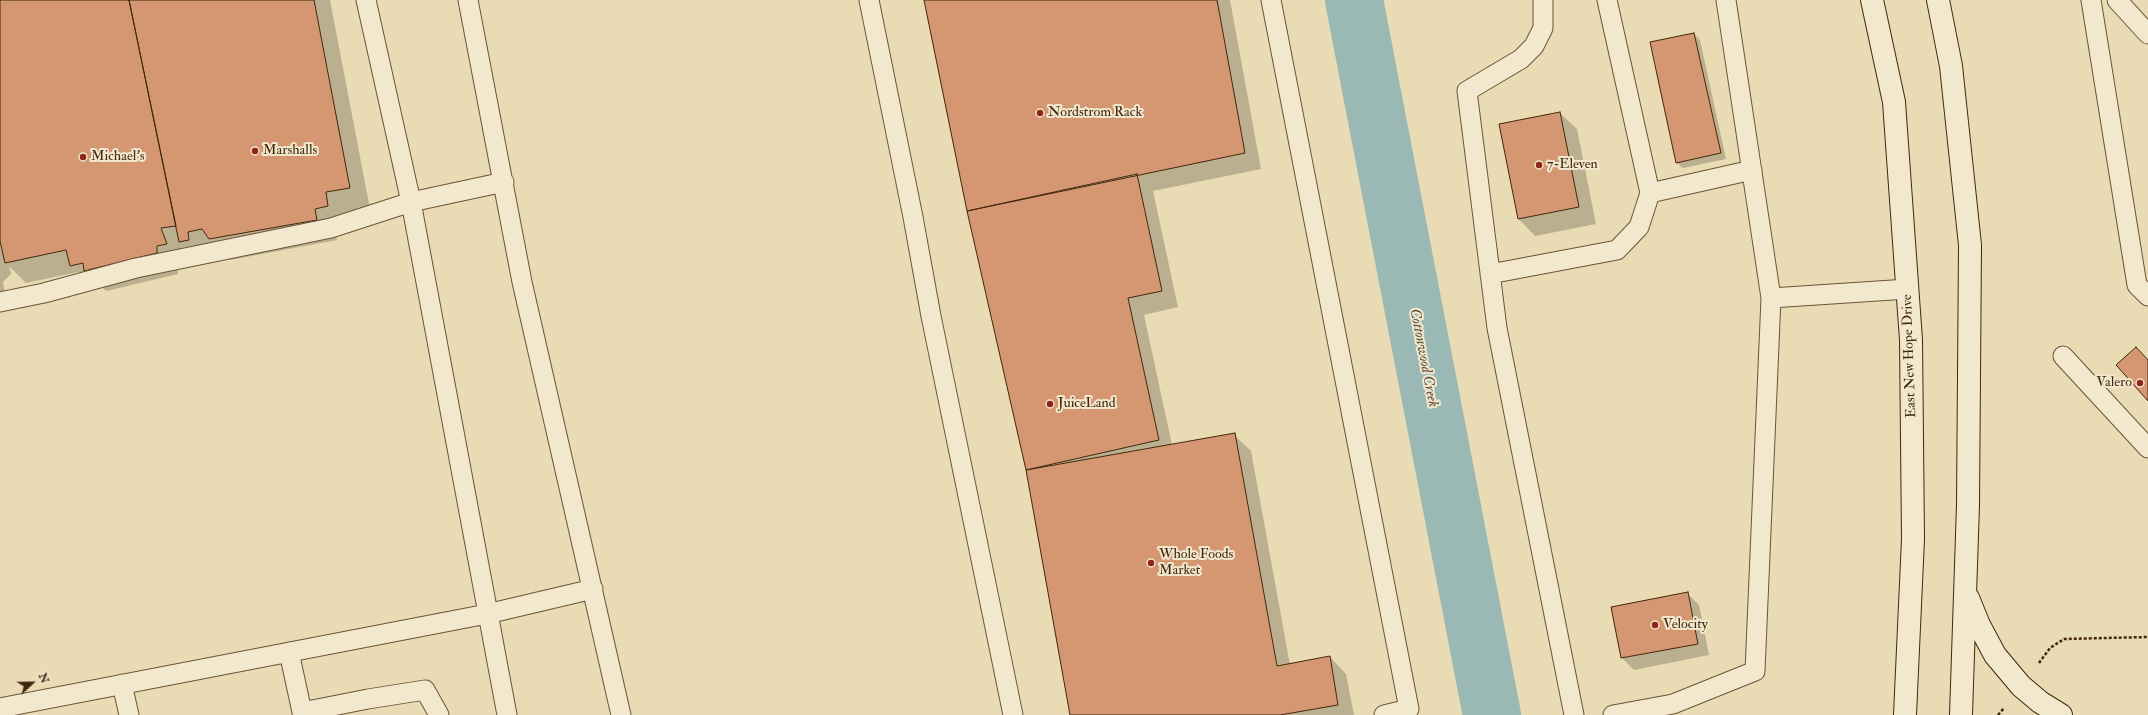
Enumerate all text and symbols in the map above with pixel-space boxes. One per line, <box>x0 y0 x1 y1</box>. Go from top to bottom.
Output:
place label: Nordstrom Rack <box>1048 105 1142 121</box>
marker: Nordstrom Rack <box>1035 108 1045 118</box>
place label: Marshalls <box>263 143 317 159</box>
marker: Marshalls <box>250 146 260 156</box>
place label: Michael's <box>91 149 145 165</box>
marker: Michael's <box>78 152 88 162</box>
place label: 7-Eleven <box>1547 157 1598 173</box>
marker: 7-Eleven <box>1534 160 1544 170</box>
street label: East New Hope Drive <box>1899 294 1921 418</box>
water label: Cottonwood Creek <box>1405 307 1441 409</box>
place label: Valero <box>2096 375 2132 391</box>
marker: Valero <box>2135 378 2145 388</box>
place label: JuiceLand <box>1058 396 1116 412</box>
marker: JuiceLand <box>1045 399 1055 409</box>
place label: Whole Foods Market <box>1159 547 1233 580</box>
marker: Whole Foods Market <box>1146 558 1156 568</box>
place label: Velocity <box>1663 617 1708 633</box>
marker: Velocity <box>1650 620 1660 630</box>
north arrow <box>12 663 52 703</box>
text: N <box>36 671 51 685</box>

